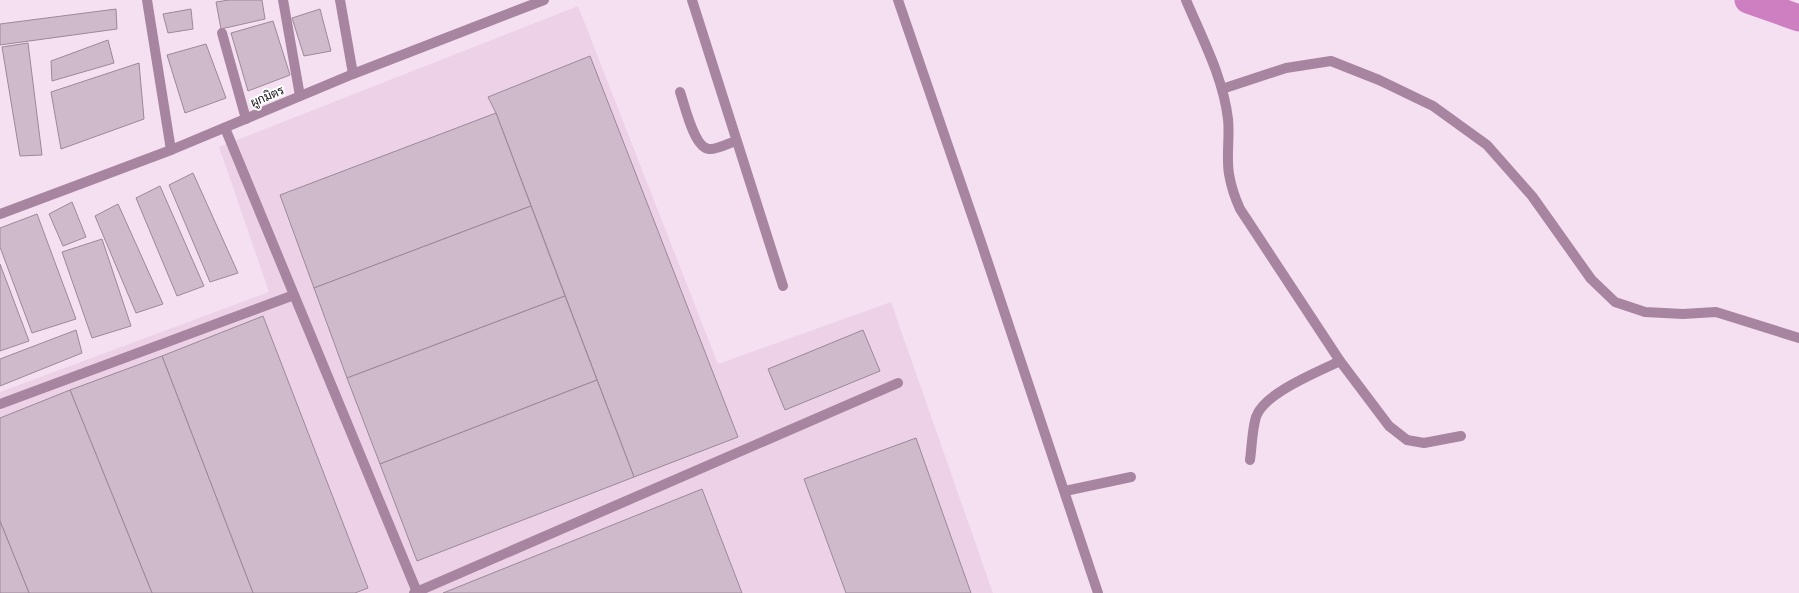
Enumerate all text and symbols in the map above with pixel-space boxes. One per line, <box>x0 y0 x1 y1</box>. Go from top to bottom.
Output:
street label: ผูกมิตร <box>248 82 287 111</box>

